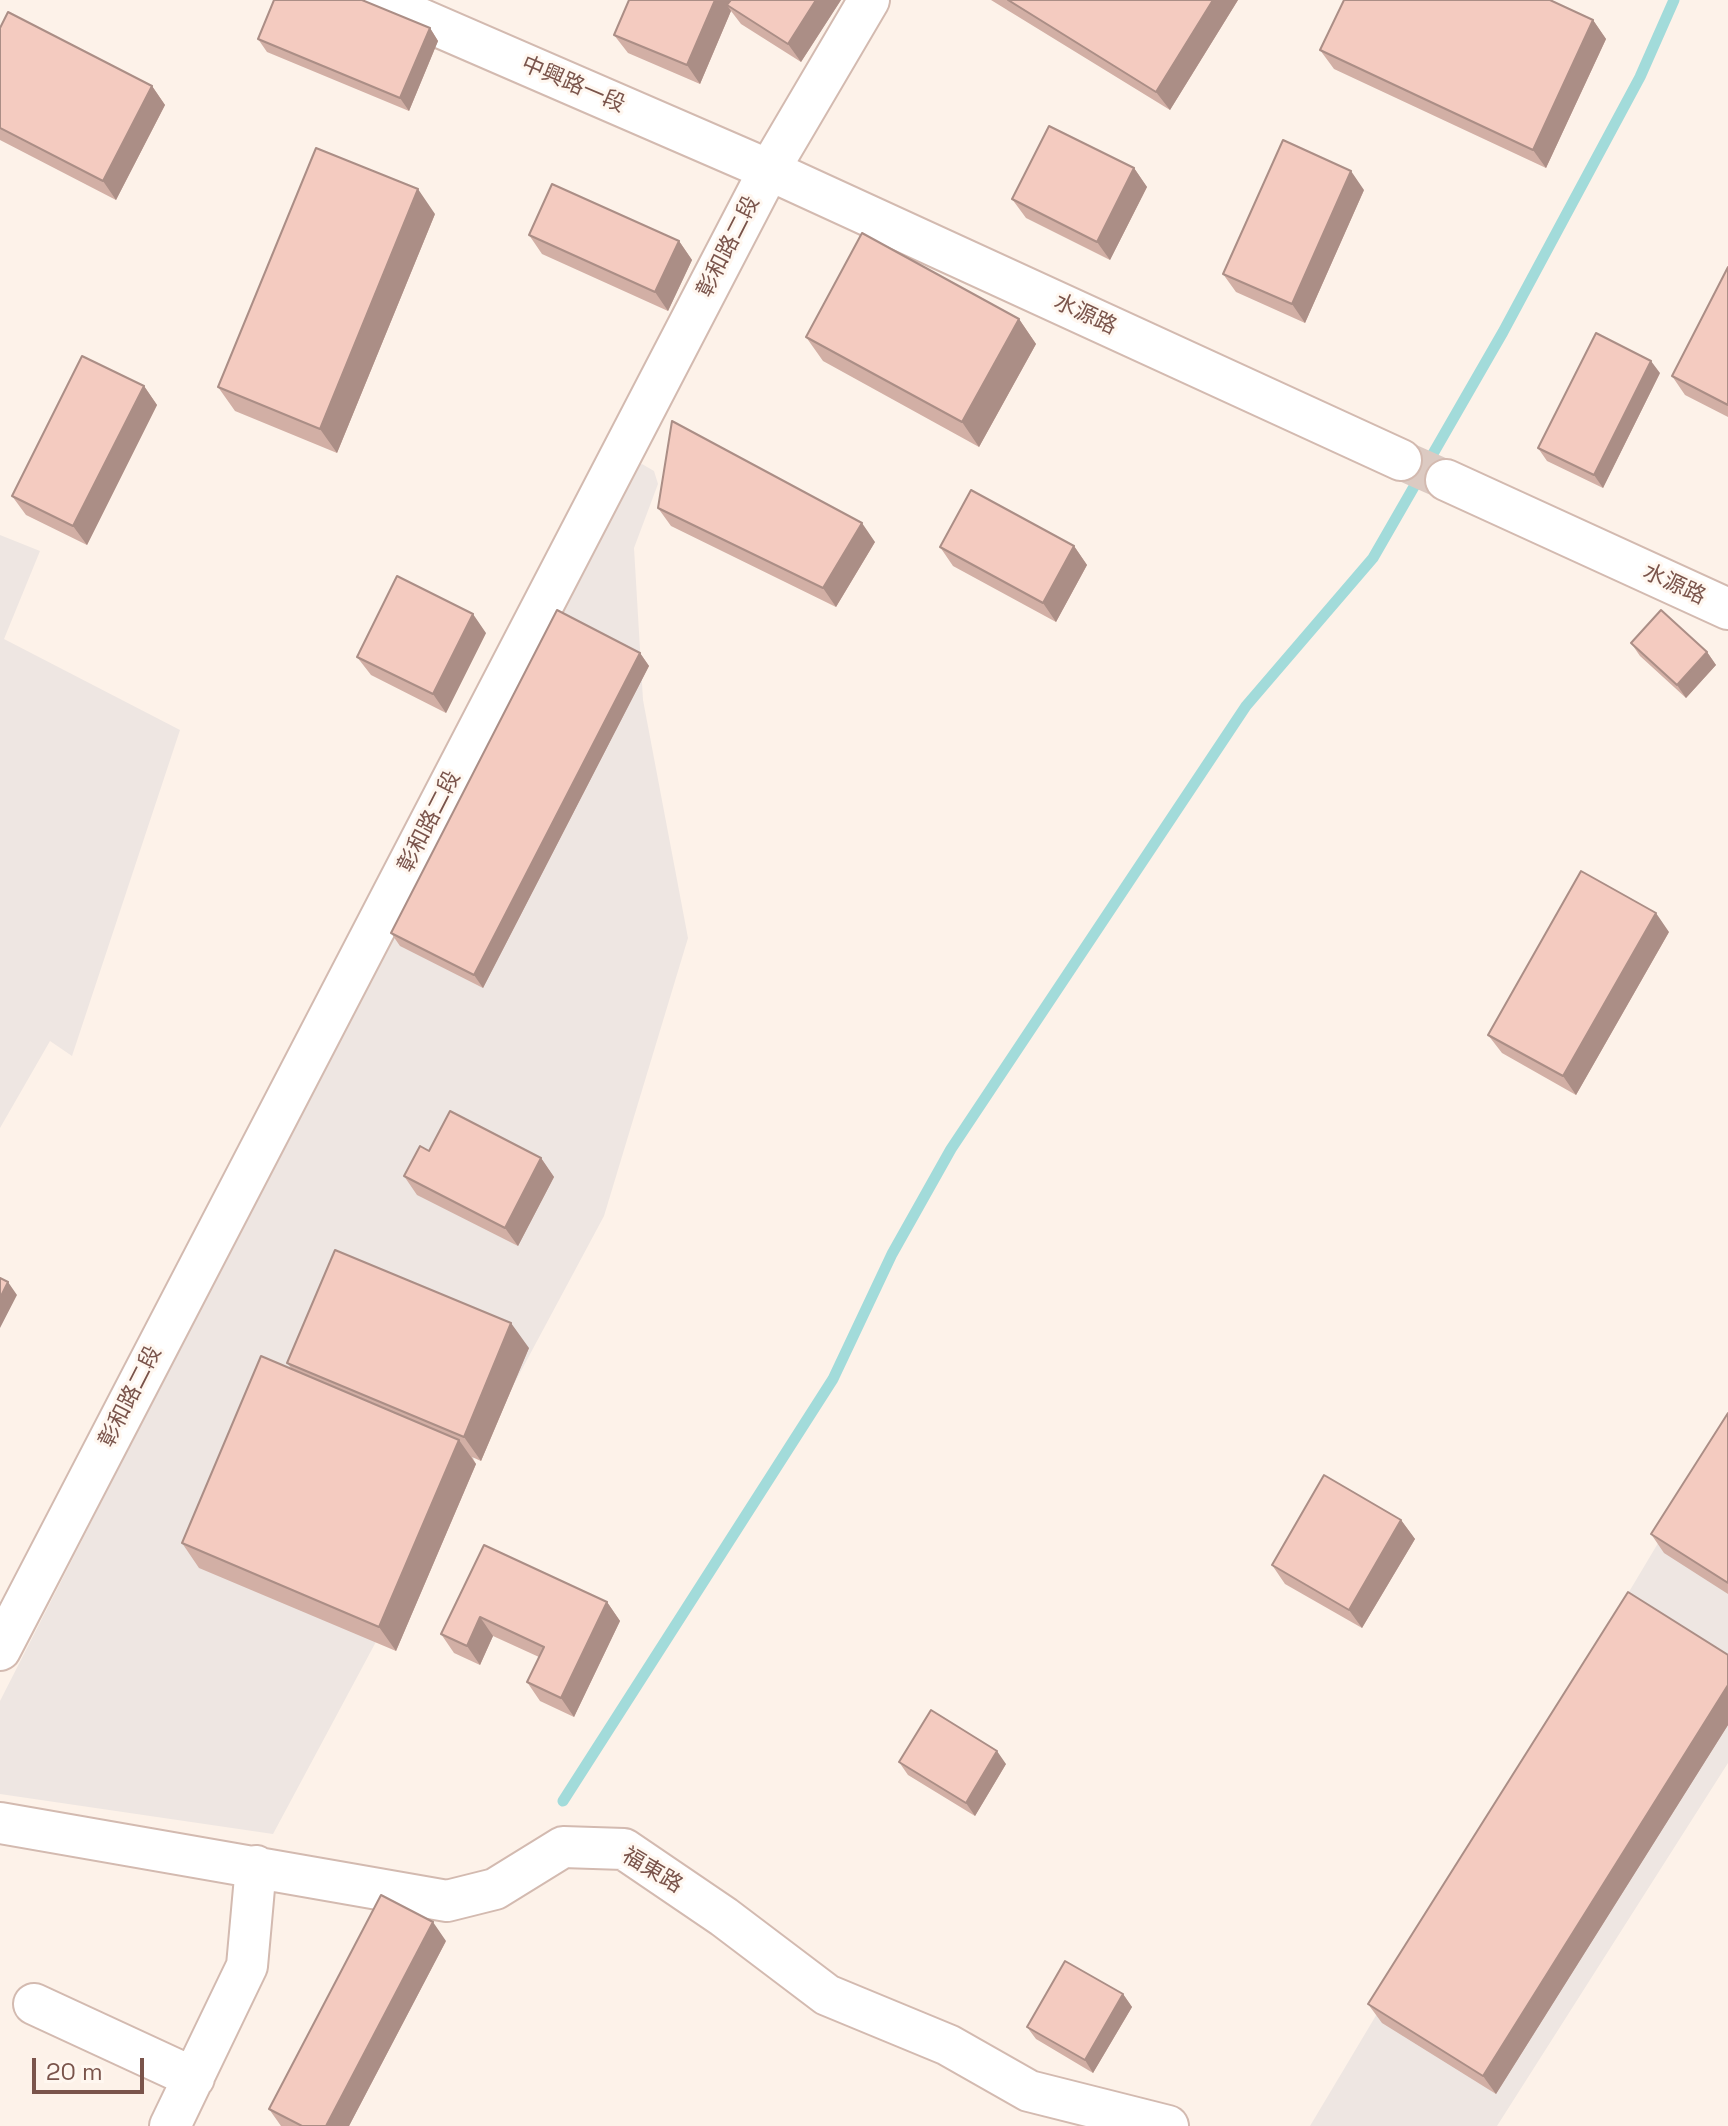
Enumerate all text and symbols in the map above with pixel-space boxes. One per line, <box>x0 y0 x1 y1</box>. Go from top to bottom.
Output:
street label: 中興路一段 <box>517 51 629 119</box>
street label: 彰和路二段 <box>692 192 766 302</box>
street label: 水源路 <box>1050 289 1120 341</box>
street label: 水源路 <box>1639 559 1709 611</box>
street label: 彰和路二段 <box>393 767 467 877</box>
street label: 彰和路二段 <box>94 1342 168 1452</box>
street label: 福東路 <box>617 1843 687 1899</box>
scale bar <box>36 2042 148 2092</box>
text: 20 m <box>46 2056 103 2087</box>

